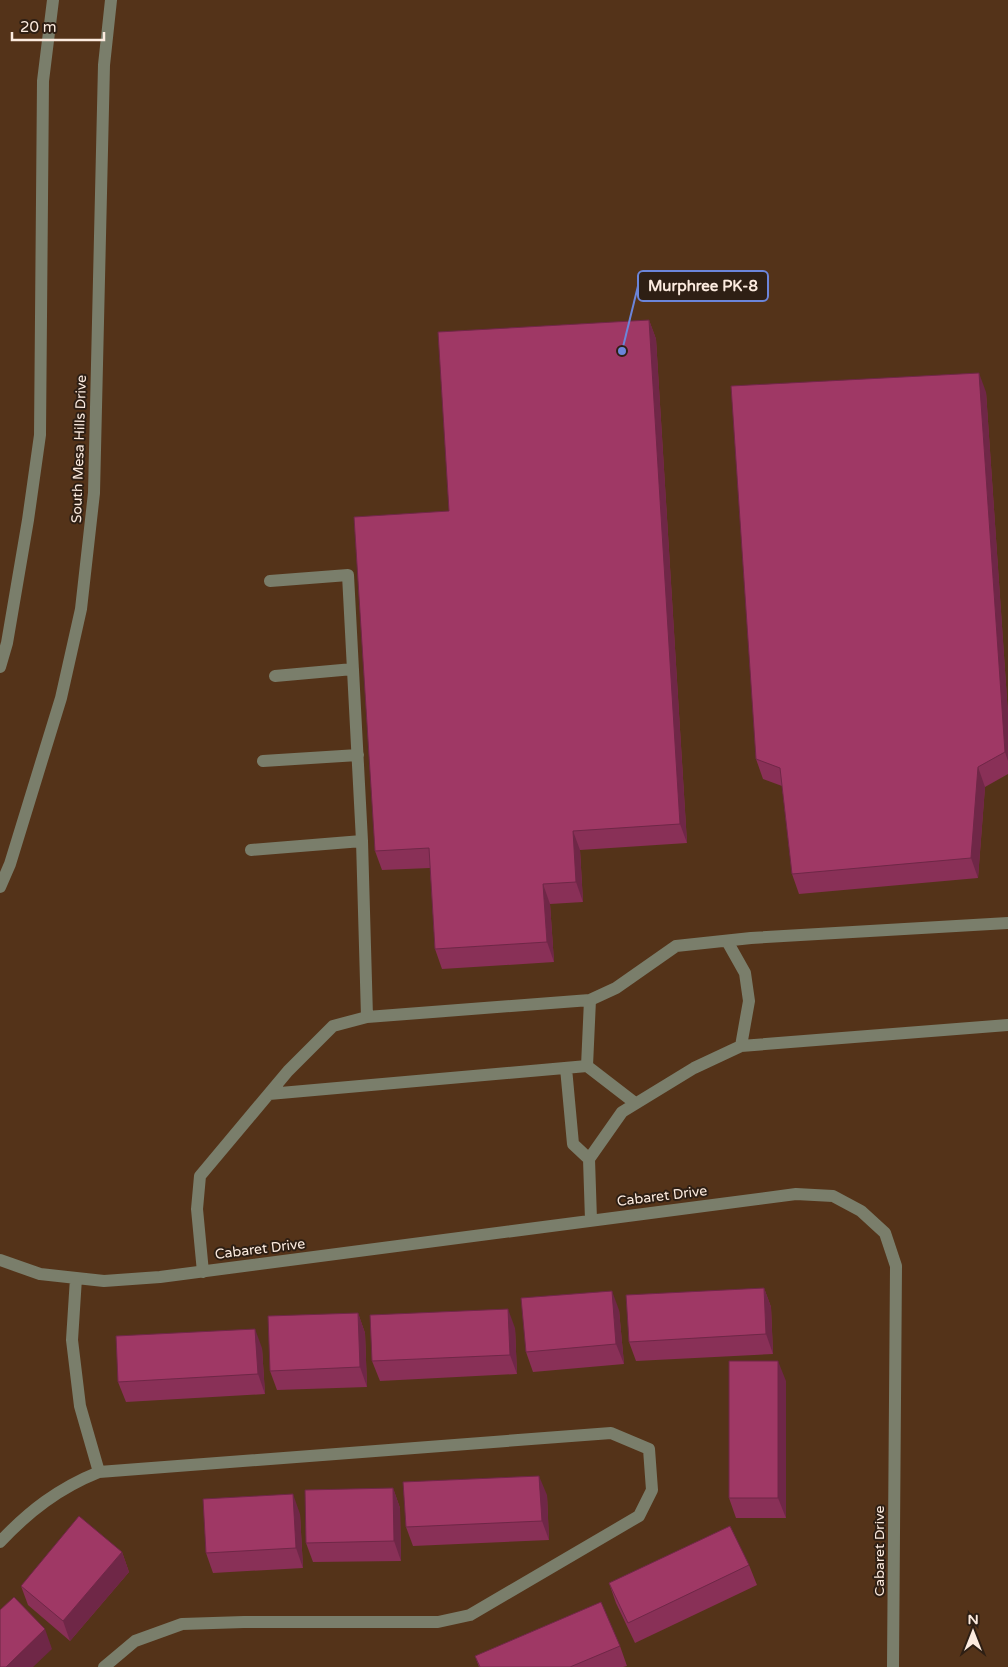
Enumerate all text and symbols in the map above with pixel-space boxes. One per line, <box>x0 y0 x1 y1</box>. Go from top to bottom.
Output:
scale bar <box>12 10 105 42</box>
text: 20 m <box>20 18 57 36</box>
callout: Murphree PK-8 <box>638 271 768 301</box>
text: Murphree PK-8 <box>648 277 758 296</box>
street label: South Mesa Hills Drive <box>68 374 90 523</box>
street label: Cabaret Drive <box>616 1182 708 1210</box>
street label: Cabaret Drive <box>214 1235 306 1263</box>
street label: Cabaret Drive <box>871 1506 888 1596</box>
north arrow <box>948 1607 998 1657</box>
text: N <box>967 1611 979 1628</box>

